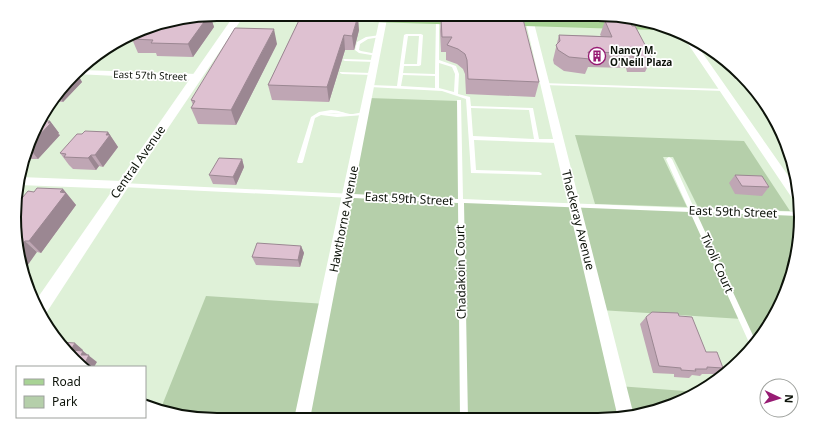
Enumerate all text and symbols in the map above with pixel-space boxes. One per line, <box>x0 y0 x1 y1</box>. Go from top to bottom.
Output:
place label: Nancy M. O'Neill Plaza <box>610 43 672 69</box>
building icon: Nancy M. O'Neill Plaza <box>587 46 607 66</box>
street label: East 57th Street <box>113 67 188 83</box>
street label: Central Avenue <box>106 121 169 202</box>
street label: Hawthorne Avenue <box>325 164 362 274</box>
street label: Thackeray Avenue <box>558 168 599 272</box>
street label: East 59th Street <box>364 188 454 209</box>
street label: East 59th Street <box>688 201 778 222</box>
street label: Chadakoin Court <box>451 224 470 320</box>
street label: Tivoli Court <box>697 230 739 296</box>
legend <box>16 366 146 418</box>
text: Road <box>52 373 81 390</box>
north arrow <box>759 378 799 418</box>
text: Park <box>52 393 78 410</box>
text: N <box>782 394 797 404</box>

